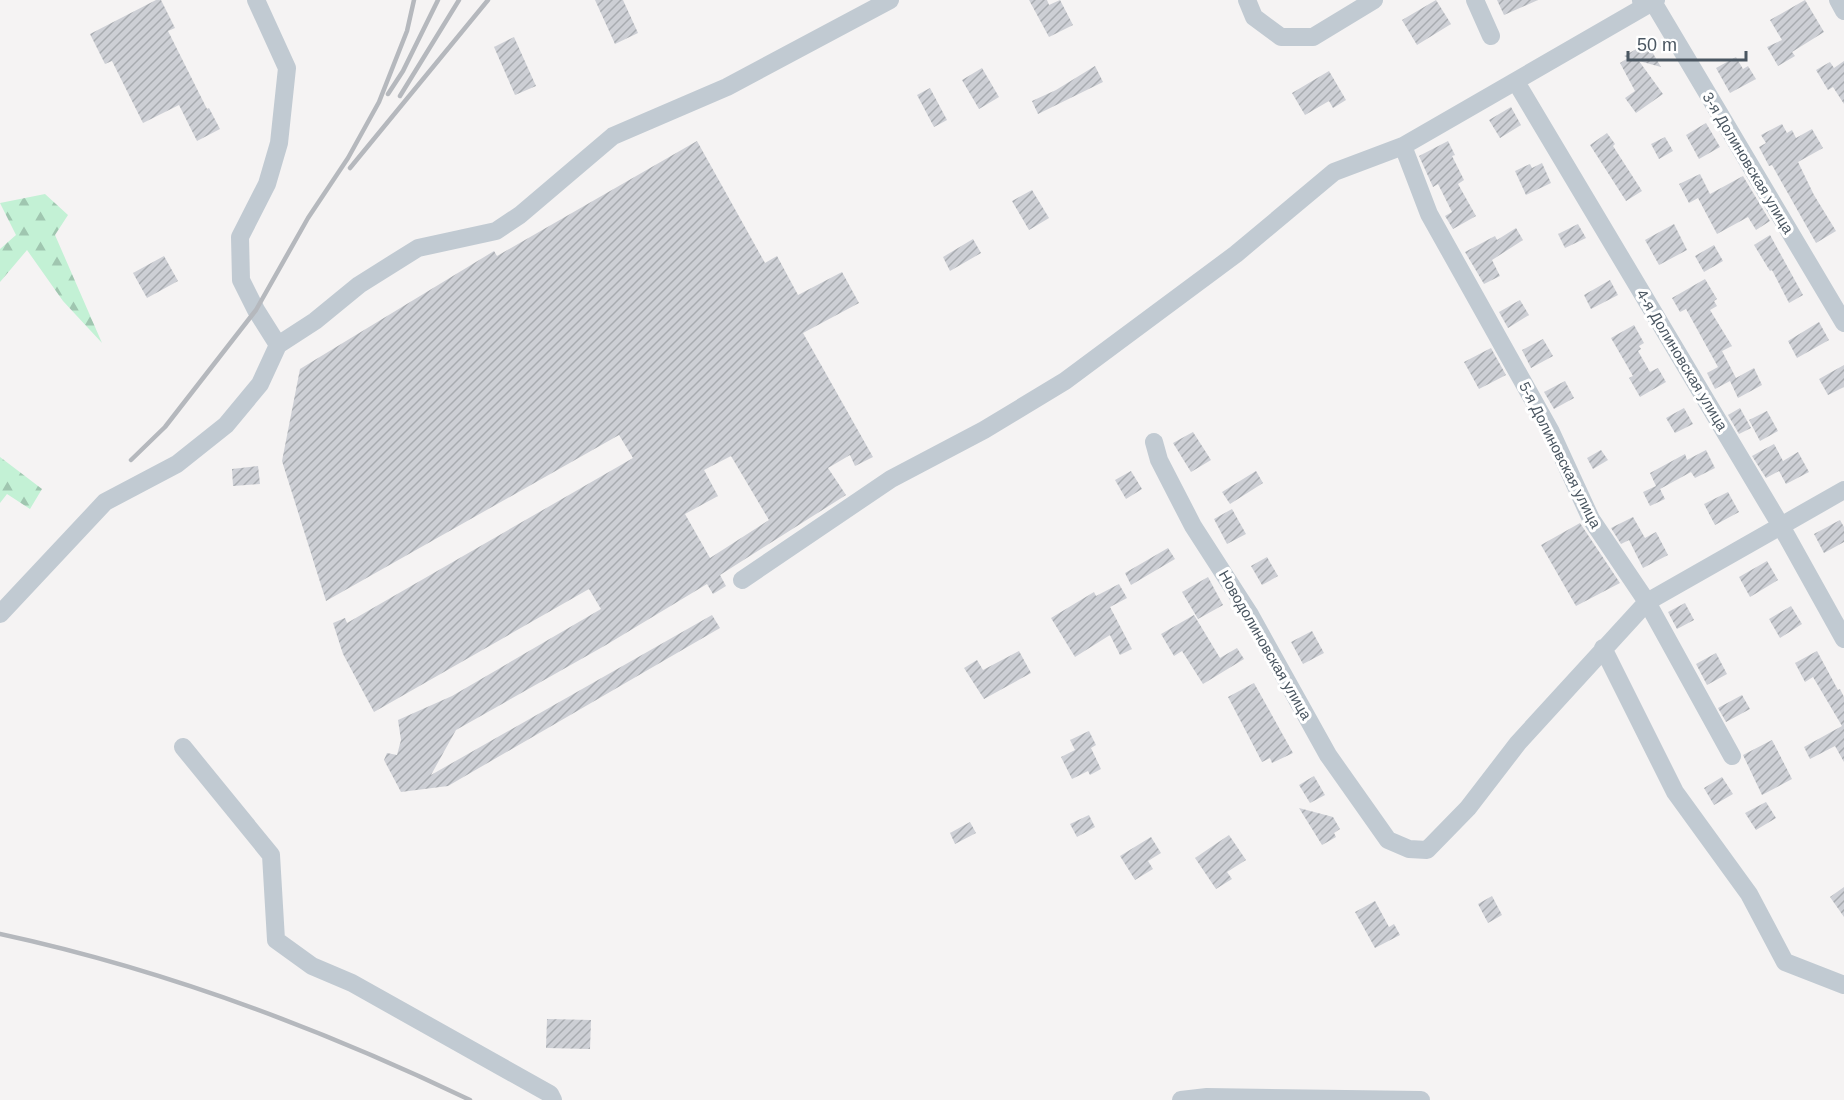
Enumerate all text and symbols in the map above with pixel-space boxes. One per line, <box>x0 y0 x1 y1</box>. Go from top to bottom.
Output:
scale bar <box>1628 24 1746 62</box>
text: 50 m <box>1637 35 1677 55</box>
street label: 3-я Долиновская улица <box>1699 89 1798 237</box>
street label: 4-я Долиновская улица <box>1633 286 1732 434</box>
street label: 5-я Долиновская улица <box>1516 379 1605 531</box>
street label: Новодолиновская улица <box>1216 567 1316 723</box>

